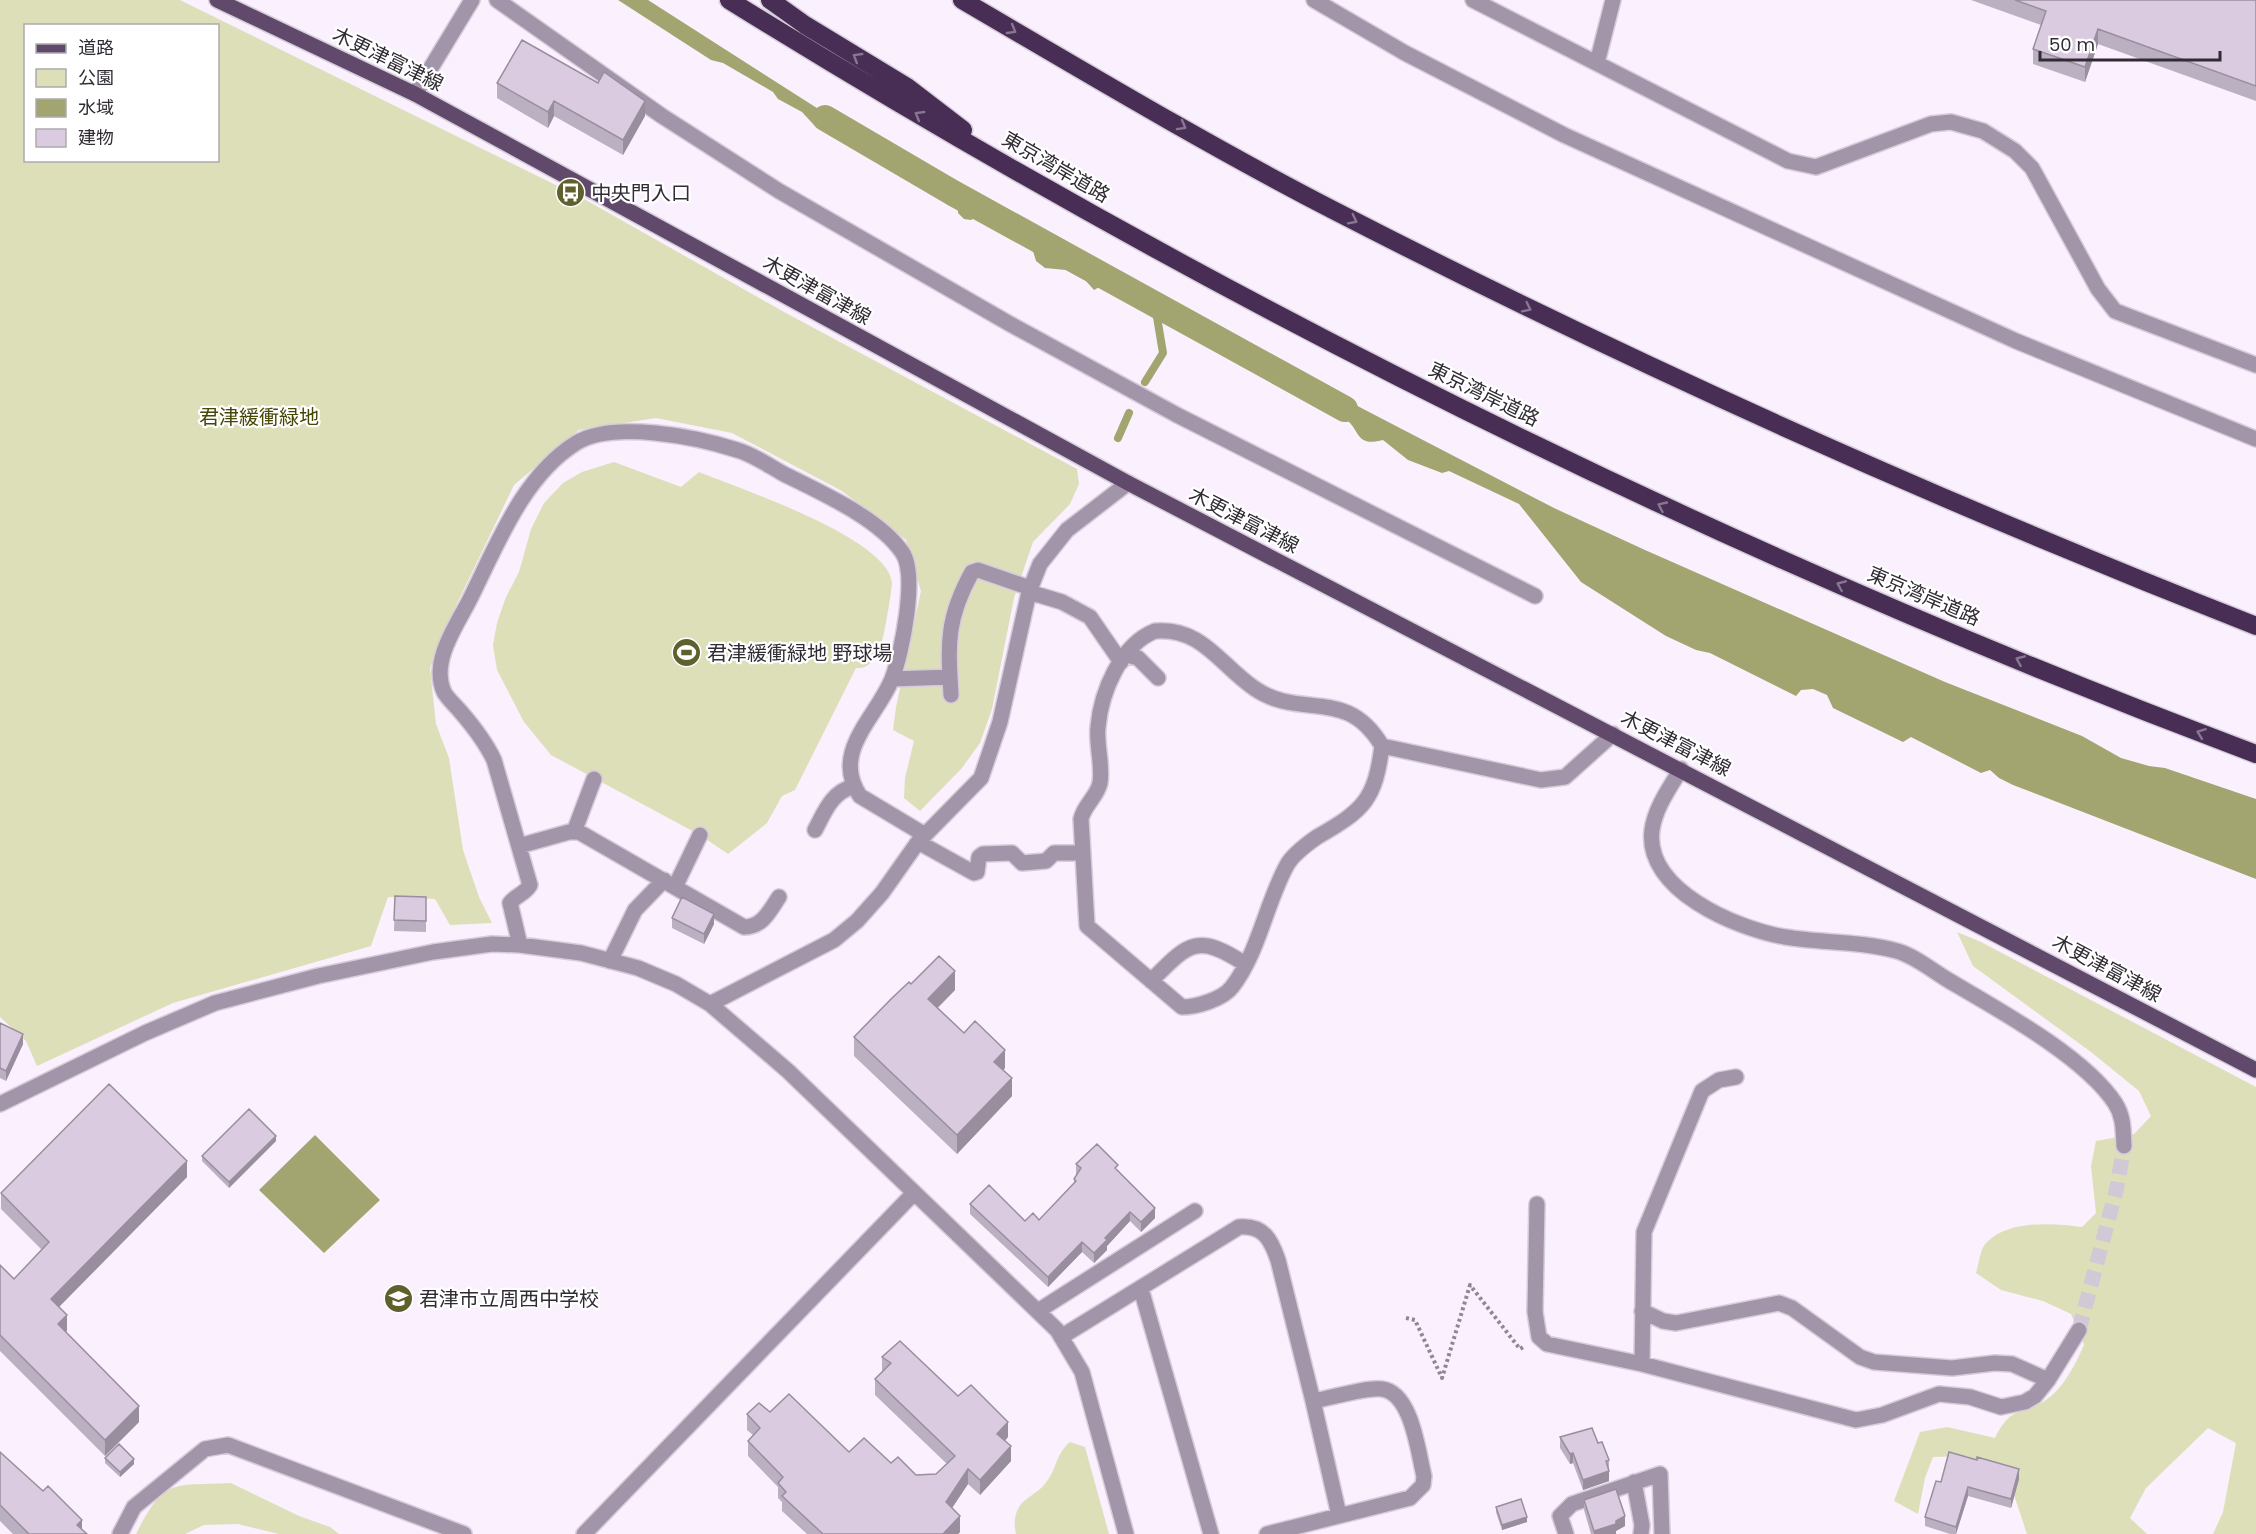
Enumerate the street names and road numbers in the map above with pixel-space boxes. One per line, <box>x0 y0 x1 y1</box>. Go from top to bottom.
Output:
street label: 木更津富津線 <box>328 20 448 98</box>
street label: 東京湾岸道路 <box>997 125 1115 209</box>
street label: 木更津富津線 <box>758 249 876 331</box>
street label: 東京湾岸道路 <box>1424 355 1544 433</box>
street label: 木更津富津線 <box>1184 480 1304 560</box>
street label: 東京湾岸道路 <box>1863 560 1985 632</box>
street label: 木更津富津線 <box>1616 703 1736 783</box>
street label: 木更津富津線 <box>2047 927 2167 1009</box>

